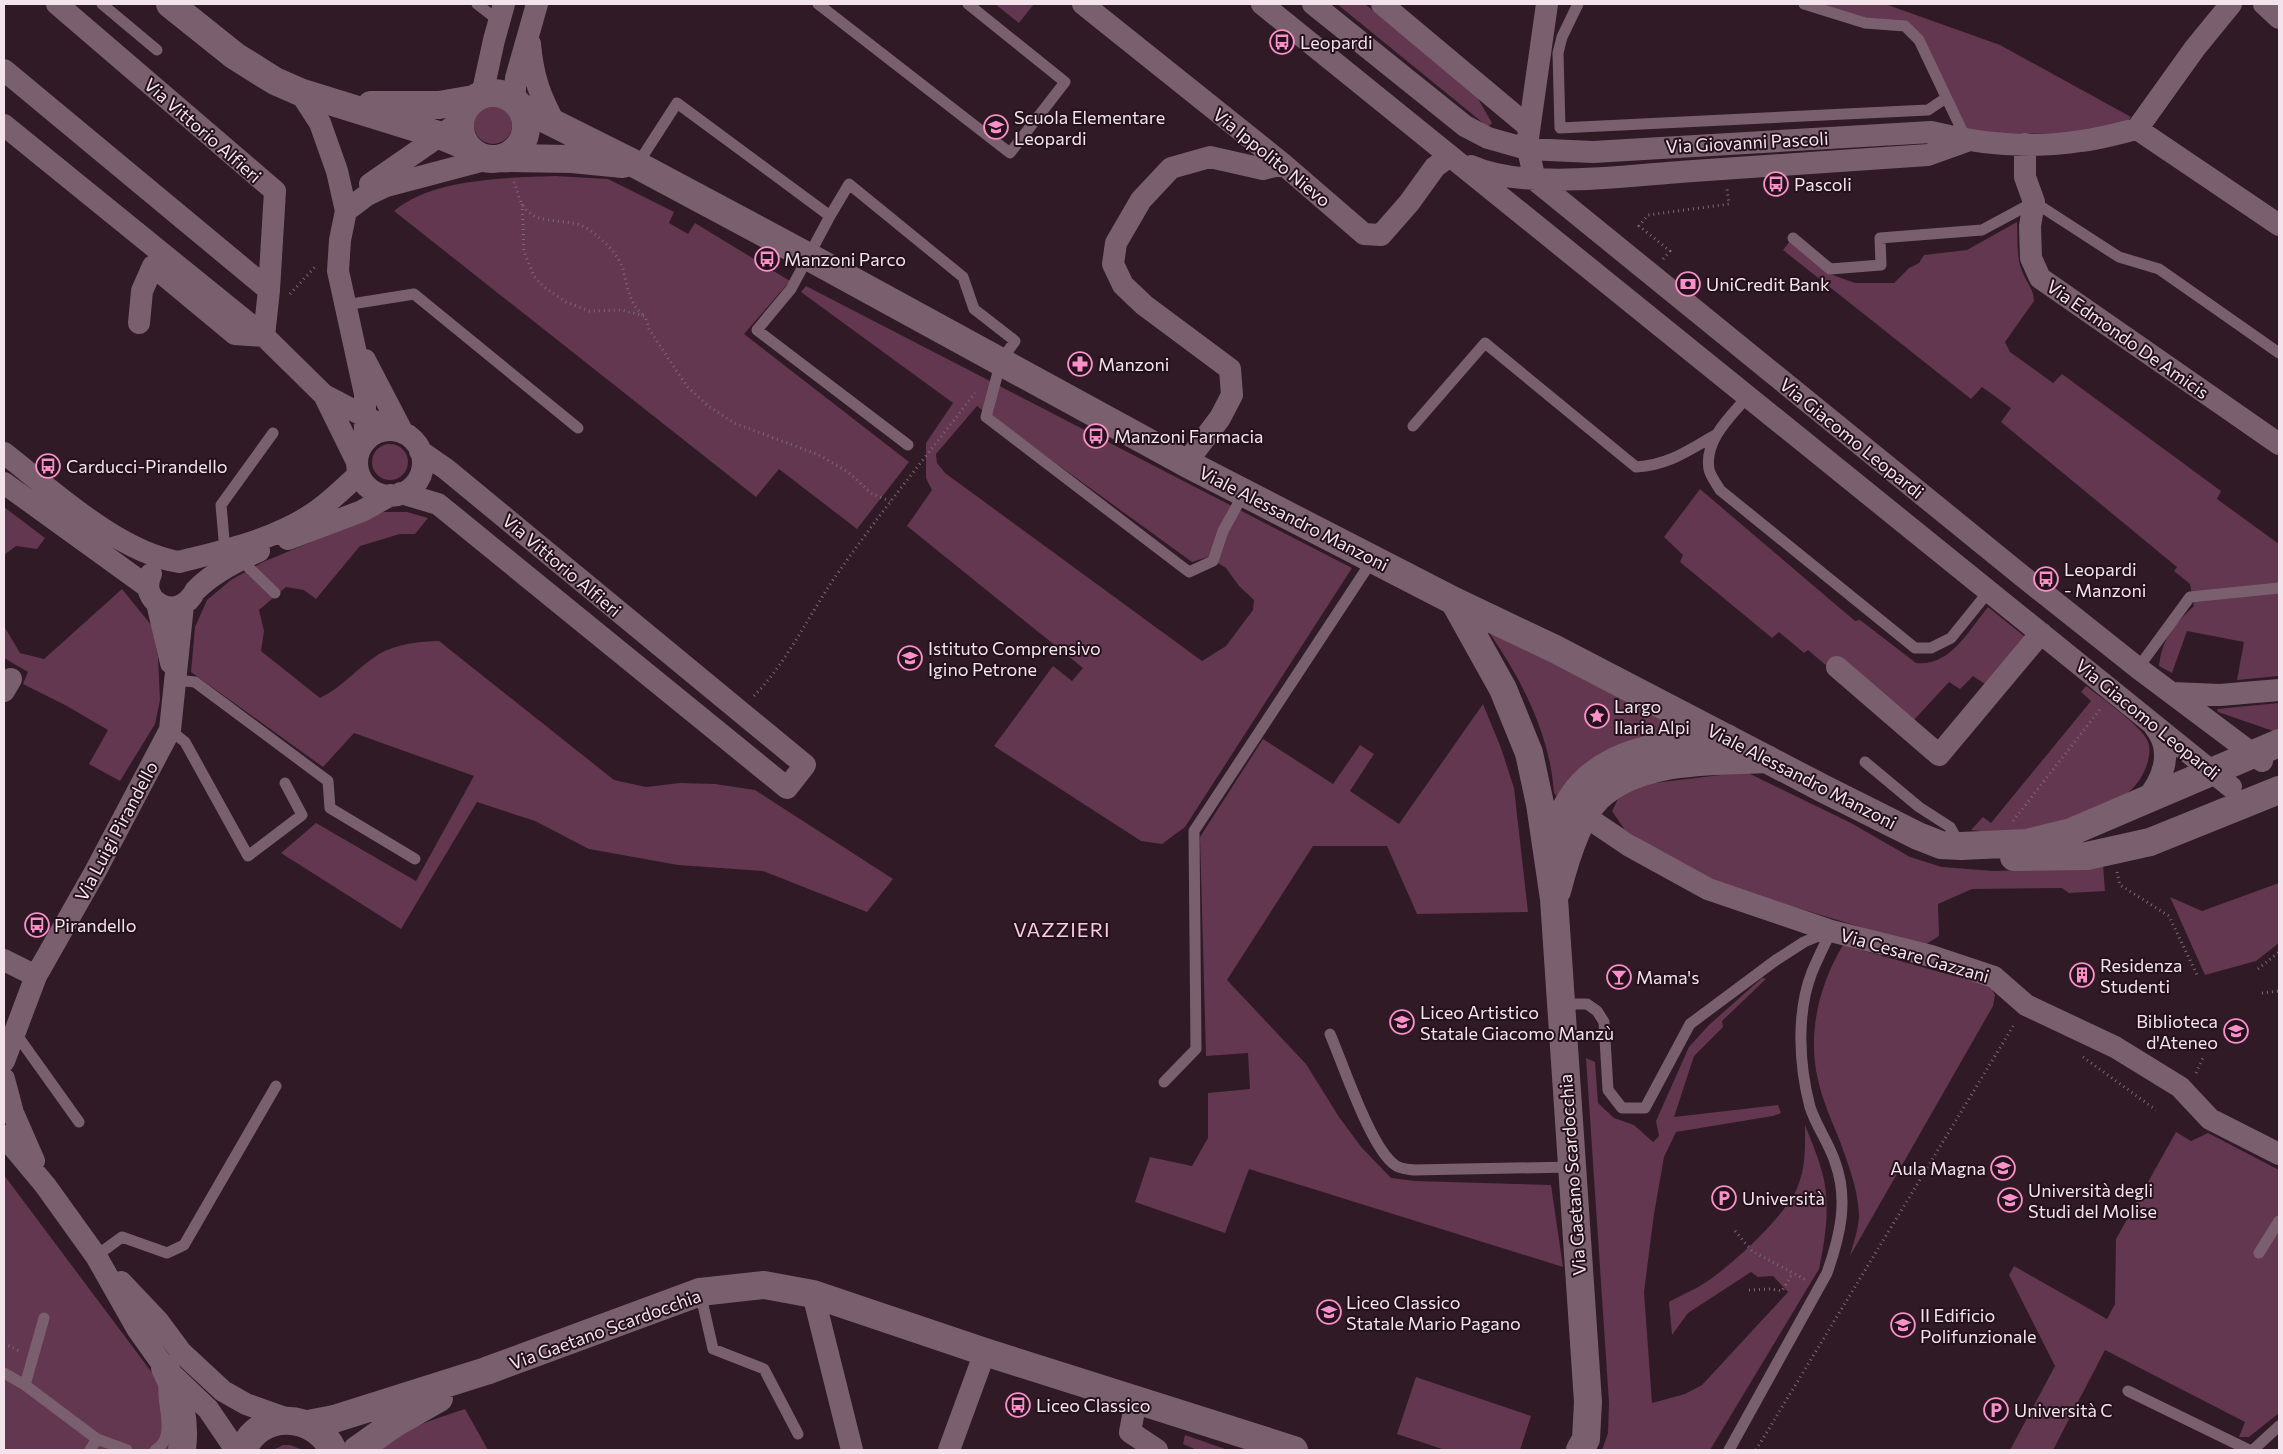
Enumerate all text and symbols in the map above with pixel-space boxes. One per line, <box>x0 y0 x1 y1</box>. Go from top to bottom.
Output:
bus stop icon: Leopardi <box>1269 29 1295 55</box>
place label: Leopardi <box>1300 31 1373 53</box>
street label: Via Vittorio Alfieri <box>140 73 266 187</box>
street label: Via Ippolito Nievo <box>1209 103 1335 211</box>
place label: Scuola Elementare Leopardi <box>1014 106 1165 149</box>
school or university icon: Scuola Elementare Leopardi <box>983 114 1009 140</box>
street label: Via Giovanni Pascoli <box>1665 127 1829 157</box>
bus stop icon: Pascoli <box>1763 171 1789 197</box>
place label: Pascoli <box>1794 173 1852 195</box>
bus stop icon: Manzoni Parco <box>754 246 780 272</box>
place label: Manzoni Parco <box>784 248 906 270</box>
bank icon: UniCredit Bank <box>1675 271 1701 297</box>
place label: UniCredit Bank <box>1706 273 1830 295</box>
street label: Via Edmondo De Amicis <box>2043 275 2213 403</box>
pharmacy icon: Manzoni <box>1067 351 1093 377</box>
place label: Manzoni <box>1098 353 1169 375</box>
street label: Via Giacomo Leopardi <box>1775 373 1929 503</box>
bus stop icon: Manzoni Farmacia <box>1083 423 1109 449</box>
place label: Manzoni Farmacia <box>1114 425 1263 447</box>
bus stop icon: Carducci-Pirandello <box>35 453 61 479</box>
place label: Carducci-Pirandello <box>66 455 228 477</box>
street label: Viale Alessandro Manzoni <box>1196 461 1392 575</box>
street label: Via Vittorio Alfieri <box>498 509 626 621</box>
place label: Leopardi - Manzoni <box>2064 558 2146 601</box>
bus stop icon: Leopardi - Manzoni <box>2033 566 2059 592</box>
place label: Istituto Comprensivo Igino Petrone <box>928 637 1101 680</box>
school or university icon: Istituto Comprensivo Igino Petrone <box>897 645 923 671</box>
street label: Via Giacomo Leopardi <box>2071 654 2225 784</box>
place label: Largo Ilaria Alpi <box>1614 695 1690 738</box>
place icon: Largo Ilaria Alpi <box>1584 703 1610 729</box>
street label: Viale Alessandro Manzoni <box>1704 719 1900 833</box>
street label: Via Luigi Pirandello <box>70 757 162 905</box>
bus stop icon: Pirandello <box>24 912 50 938</box>
place label: Pirandello <box>54 914 136 936</box>
district label: VAZZIERI <box>1013 917 1111 941</box>
street label: Via Cesare Gazzani <box>1838 923 1992 987</box>
place label: Residenza Studenti <box>2100 954 2182 997</box>
building icon: Residenza Studenti <box>2069 962 2095 988</box>
bar icon: Mama's <box>1606 964 1632 990</box>
place label: Mama's <box>1636 966 1699 988</box>
place label: Liceo Artistico Statale Giacomo Manzù <box>1420 1001 1614 1044</box>
school or university icon: Liceo Artistico Statale Giacomo Manzù <box>1389 1009 1415 1035</box>
place label: Biblioteca d'Ateneo <box>2136 1010 2218 1053</box>
school or university icon: Biblioteca d'Ateneo <box>2223 1018 2249 1044</box>
street label: Via Gaetano Scardocchia <box>1554 1073 1590 1277</box>
school or university icon: Aula Magna <box>1990 1155 2016 1181</box>
place label: Aula Magna <box>1890 1157 1986 1179</box>
place label: Università degli Studi del Molise <box>2028 1179 2157 1222</box>
parking icon: Università <box>1711 1185 1737 1211</box>
place label: Università <box>1742 1187 1825 1209</box>
school or university icon: Università degli Studi del Molise <box>1997 1187 2023 1213</box>
street label: Via Gaetano Scardocchia <box>506 1284 704 1374</box>
place label: Liceo Classico Statale Mario Pagano <box>1346 1291 1521 1334</box>
school or university icon: Liceo Classico Statale Mario Pagano <box>1316 1299 1342 1325</box>
place label: II Edificio Polifunzionale <box>1920 1304 2037 1347</box>
school or university icon: II Edificio Polifunzionale <box>1890 1312 1916 1338</box>
bus stop icon: Liceo Classico <box>1005 1392 1031 1418</box>
place label: Liceo Classico <box>1036 1394 1150 1416</box>
parking icon: Università C <box>1983 1397 2009 1423</box>
place label: Università C <box>2014 1399 2113 1421</box>

